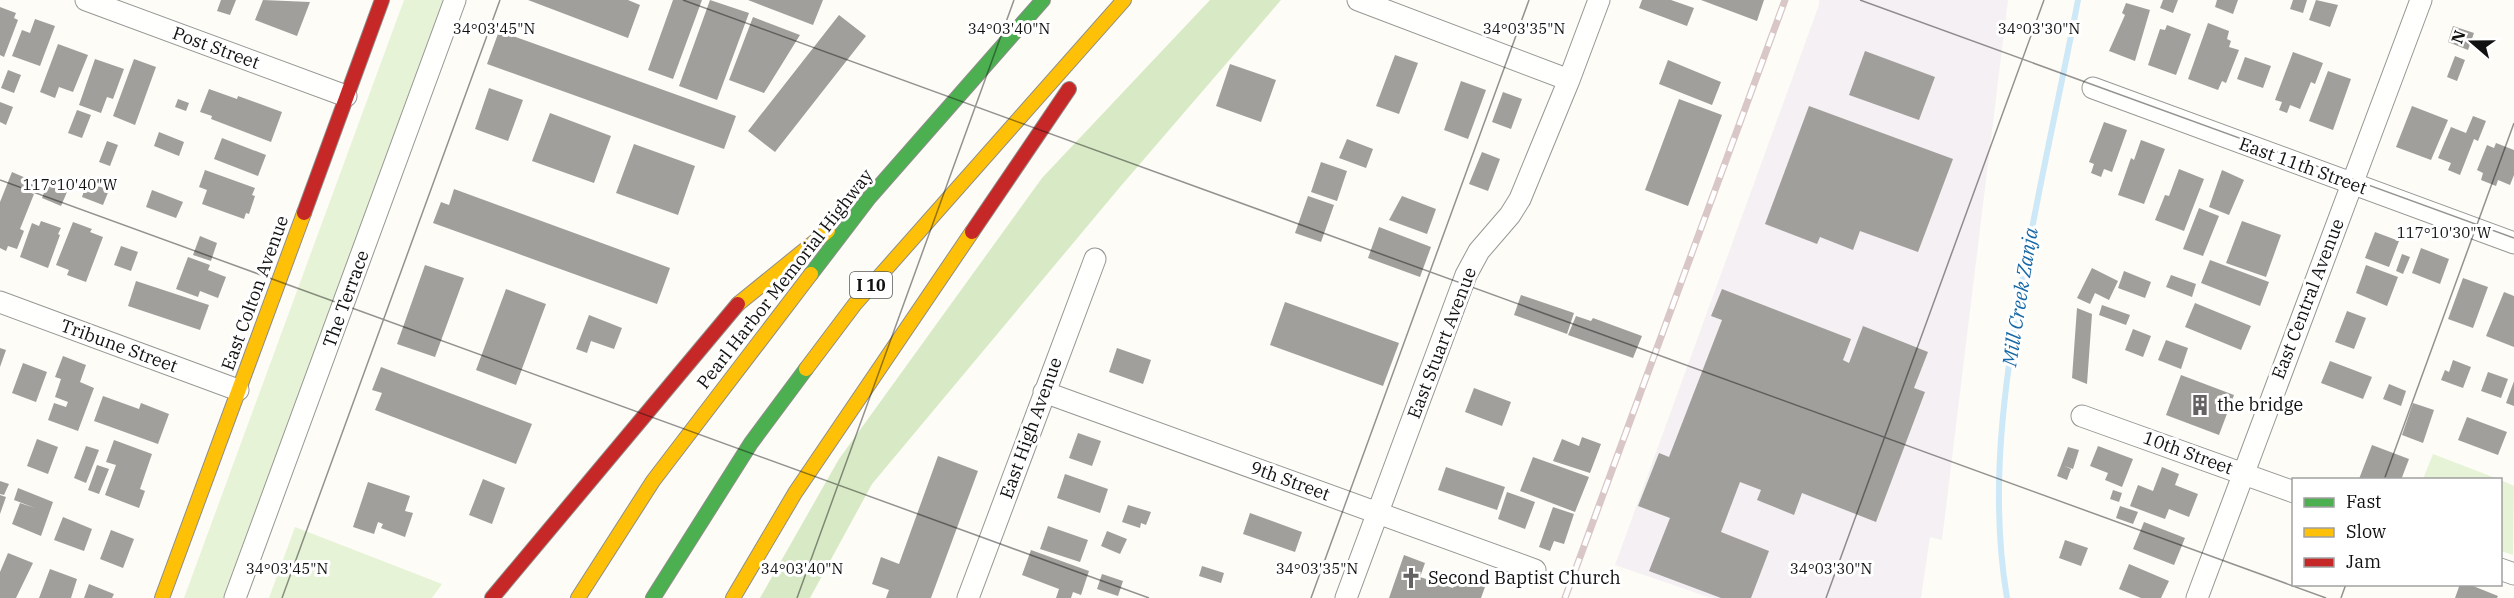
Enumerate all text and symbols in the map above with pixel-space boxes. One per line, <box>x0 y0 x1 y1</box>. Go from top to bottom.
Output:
north arrow <box>2442 12 2502 72</box>
text: 34°03'45"N <box>453 19 535 38</box>
text: 34°03'40"N <box>968 19 1050 38</box>
text: 34°03'35"N <box>1483 19 1565 38</box>
text: 34°03'30"N <box>1998 19 2080 38</box>
street label: Post Street <box>170 21 263 74</box>
text: N <box>2446 28 2469 46</box>
street label: East 11th Street <box>2236 132 2370 199</box>
street label: Pearl Harbor Memorial Highway <box>692 164 878 393</box>
text: 117°10'40"W <box>23 175 118 194</box>
street label: East Colton Avenue <box>216 212 293 373</box>
street label: East Central Avenue <box>2266 215 2349 382</box>
text: 117°10'30"W <box>2397 223 2492 242</box>
water label: Mill Creek Zanja <box>1995 225 2044 369</box>
street label: The Terrace <box>317 247 374 351</box>
street label: East Stuart Avenue <box>1402 264 1481 422</box>
road number: I 10 <box>850 272 892 298</box>
street label: Tribune Street <box>57 314 181 377</box>
street label: East High Avenue <box>994 354 1067 502</box>
building icon: the bridge <box>2188 393 2212 417</box>
place label: the bridge <box>2217 393 2303 416</box>
street label: 10th Street <box>2140 426 2236 479</box>
street label: 9th Street <box>1247 456 1333 506</box>
legend <box>2292 478 2502 586</box>
text: Fast <box>2346 490 2381 513</box>
text: Slow <box>2346 520 2386 543</box>
text: Jam <box>2346 550 2381 573</box>
text: 34°03'45"N <box>246 559 328 578</box>
text: 34°03'40"N <box>761 559 843 578</box>
text: 34°03'35"N <box>1276 559 1358 578</box>
text: 34°03'30"N <box>1790 559 1872 578</box>
church icon: Second Baptist Church <box>1399 566 1423 590</box>
place label: Second Baptist Church <box>1428 566 1621 589</box>

